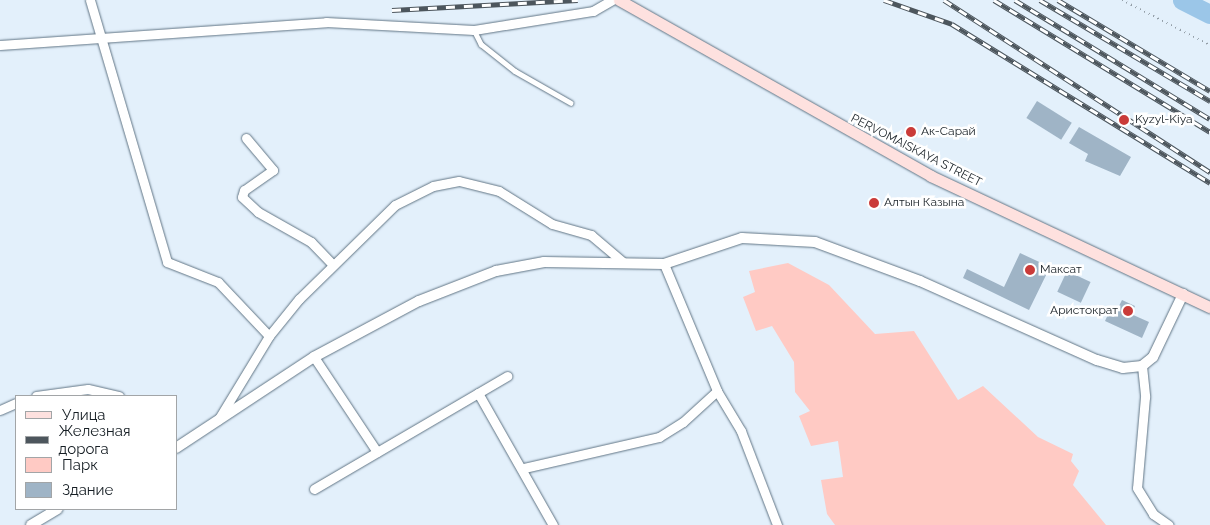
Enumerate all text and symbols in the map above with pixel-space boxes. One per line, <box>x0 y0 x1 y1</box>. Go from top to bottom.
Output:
street label: PERVOMAISKAYA STREET <box>848 112 984 190</box>
marker: Kyzyl-Kiya <box>1117 113 1131 127</box>
place label: Kyzyl-Kiya <box>1135 113 1193 127</box>
place label: Ак-Сарай <box>921 125 976 139</box>
marker: Ак-Сарай <box>905 126 917 138</box>
place label: Алтын Казына <box>884 196 964 210</box>
marker: Алтын Казына <box>868 197 880 209</box>
place label: Максат <box>1040 263 1082 277</box>
marker: Максат <box>1024 264 1036 276</box>
place label: Аристократ <box>1050 304 1118 318</box>
marker: Аристократ <box>1122 305 1134 317</box>
legend <box>15 395 178 510</box>
text: Улица <box>62 406 106 424</box>
text: Железная дорога <box>59 422 131 458</box>
text: Парк <box>62 456 98 474</box>
text: Здание <box>62 481 113 499</box>

